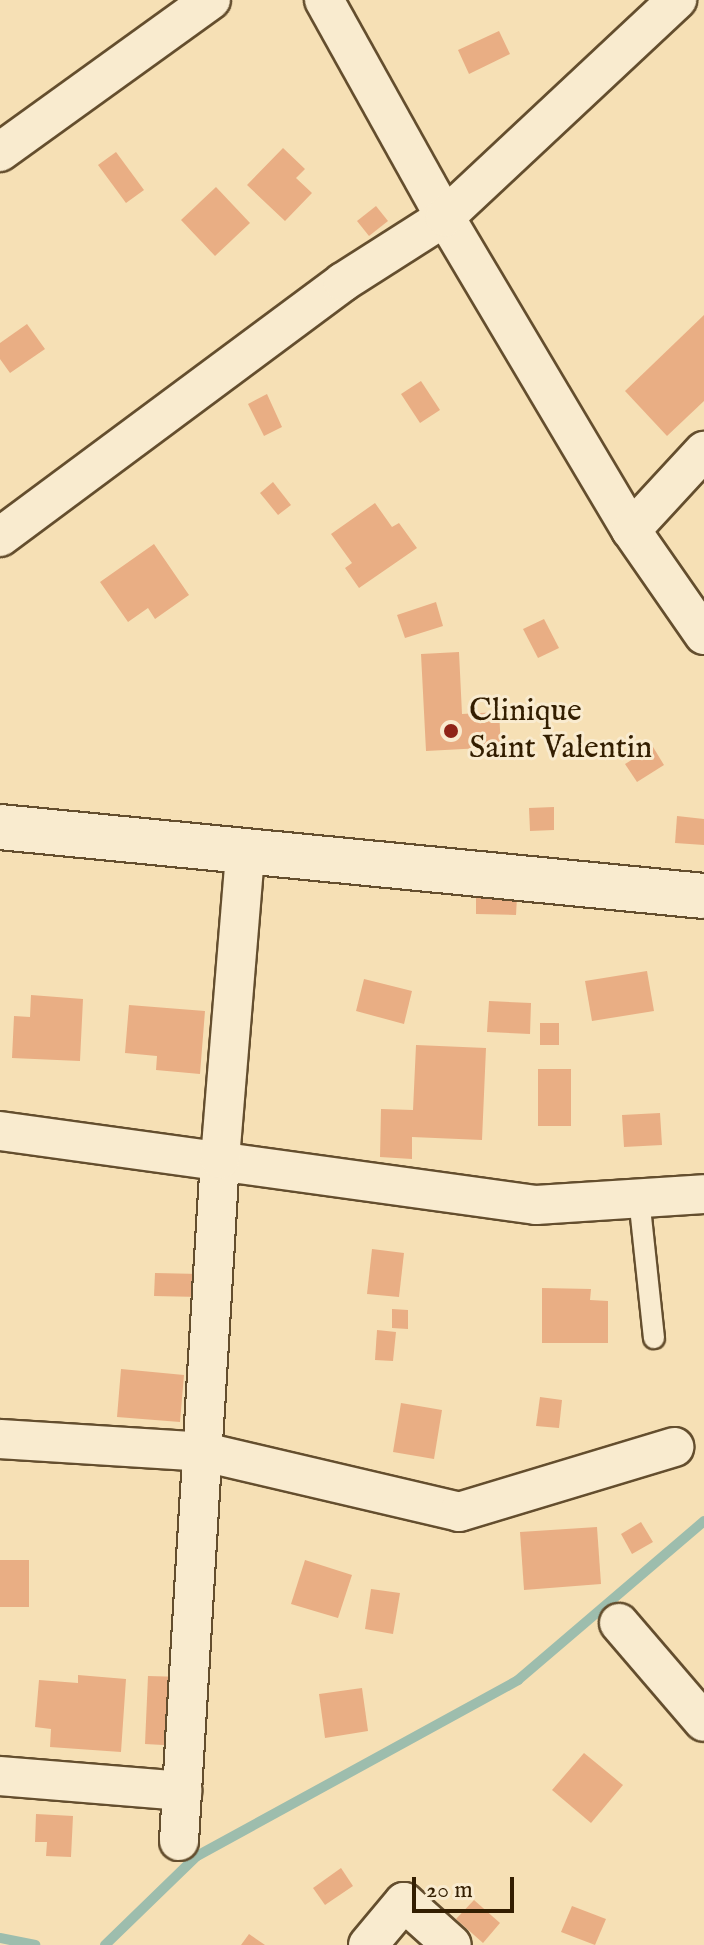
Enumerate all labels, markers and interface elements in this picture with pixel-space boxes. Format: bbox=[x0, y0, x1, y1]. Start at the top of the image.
place label: Clinique Saint Valentin bbox=[469, 694, 652, 769]
marker: Clinique Saint Valentin bbox=[440, 720, 462, 742]
scale bar bbox=[416, 1861, 518, 1911]
text: 20 m bbox=[426, 1875, 473, 1906]

